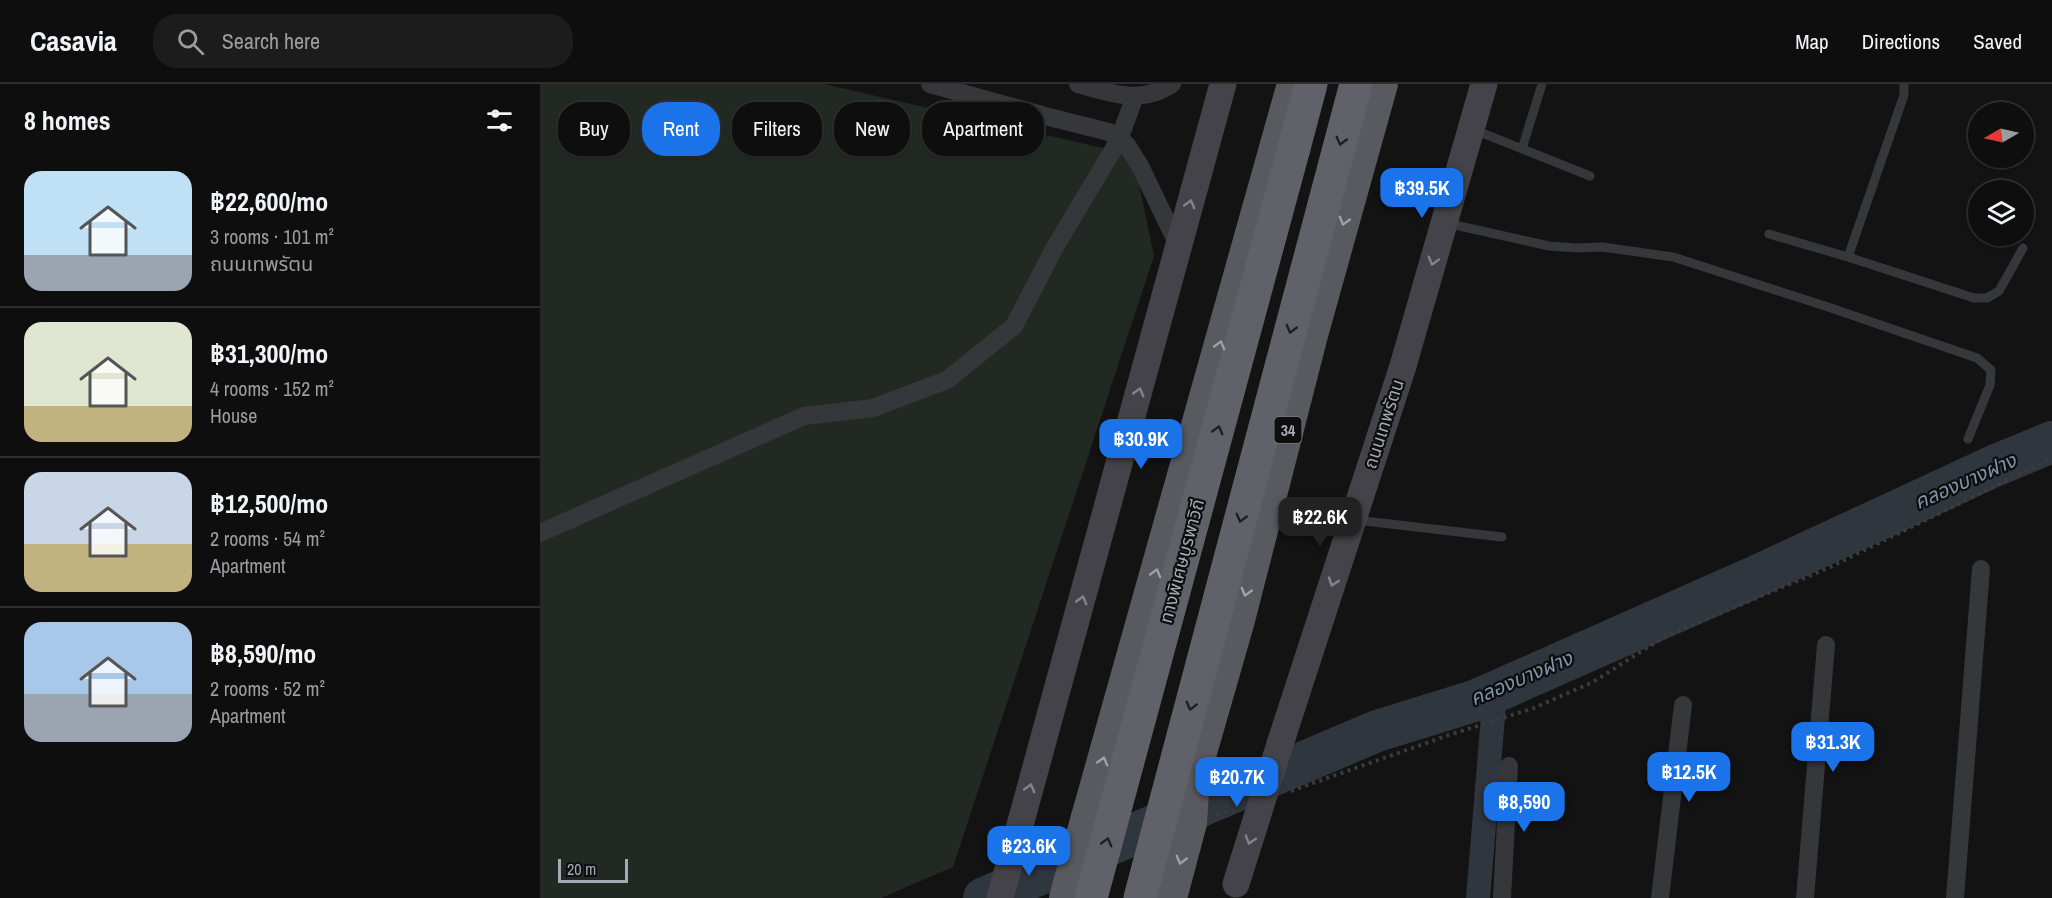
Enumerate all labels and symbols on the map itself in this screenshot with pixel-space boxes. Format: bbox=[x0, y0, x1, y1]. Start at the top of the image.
north arrow bbox=[1968, 102, 2034, 168]
one-way arrow bbox=[1335, 135, 1348, 145]
pin: ฿39.5K bbox=[1373, 168, 1471, 219]
one-way arrow bbox=[1183, 199, 1196, 209]
one-way arrow bbox=[1339, 215, 1351, 226]
one-way arrow bbox=[1428, 255, 1440, 266]
one-way arrow bbox=[1286, 323, 1298, 334]
one-way arrow bbox=[1212, 340, 1225, 350]
street label: ถนนเทพรัตน bbox=[1357, 376, 1410, 472]
one-way arrow bbox=[1132, 387, 1144, 398]
road number: 34 bbox=[1274, 417, 1302, 443]
pin: ฿30.9K bbox=[1092, 419, 1190, 470]
one-way arrow bbox=[1210, 425, 1223, 435]
water label: คลองบางฝาง bbox=[1910, 446, 2021, 515]
street label: ทางพิเศษบูรพาวิถี bbox=[1153, 496, 1210, 626]
pin: ฿22.6K bbox=[1271, 497, 1369, 548]
one-way arrow bbox=[1236, 512, 1248, 522]
one-way arrow bbox=[1148, 568, 1161, 578]
one-way arrow bbox=[1327, 576, 1340, 587]
one-way arrow bbox=[1240, 587, 1253, 597]
one-way arrow bbox=[1075, 595, 1087, 606]
water label: คลองบางฝาง bbox=[1465, 643, 1577, 711]
one-way arrow bbox=[1186, 700, 1198, 711]
pin: ฿31.3K bbox=[1784, 722, 1882, 773]
pin: ฿12.5K bbox=[1640, 752, 1738, 803]
one-way arrow bbox=[1096, 756, 1108, 767]
pin: ฿20.7K bbox=[1188, 757, 1286, 808]
pin: ฿8,590 bbox=[1475, 782, 1573, 833]
one-way arrow bbox=[1023, 783, 1035, 794]
pin: ฿23.6K bbox=[980, 826, 1078, 877]
one-way arrow bbox=[1245, 834, 1257, 845]
one-way arrow bbox=[1099, 837, 1112, 847]
one-way arrow bbox=[1175, 855, 1188, 865]
scale bar bbox=[558, 856, 628, 884]

